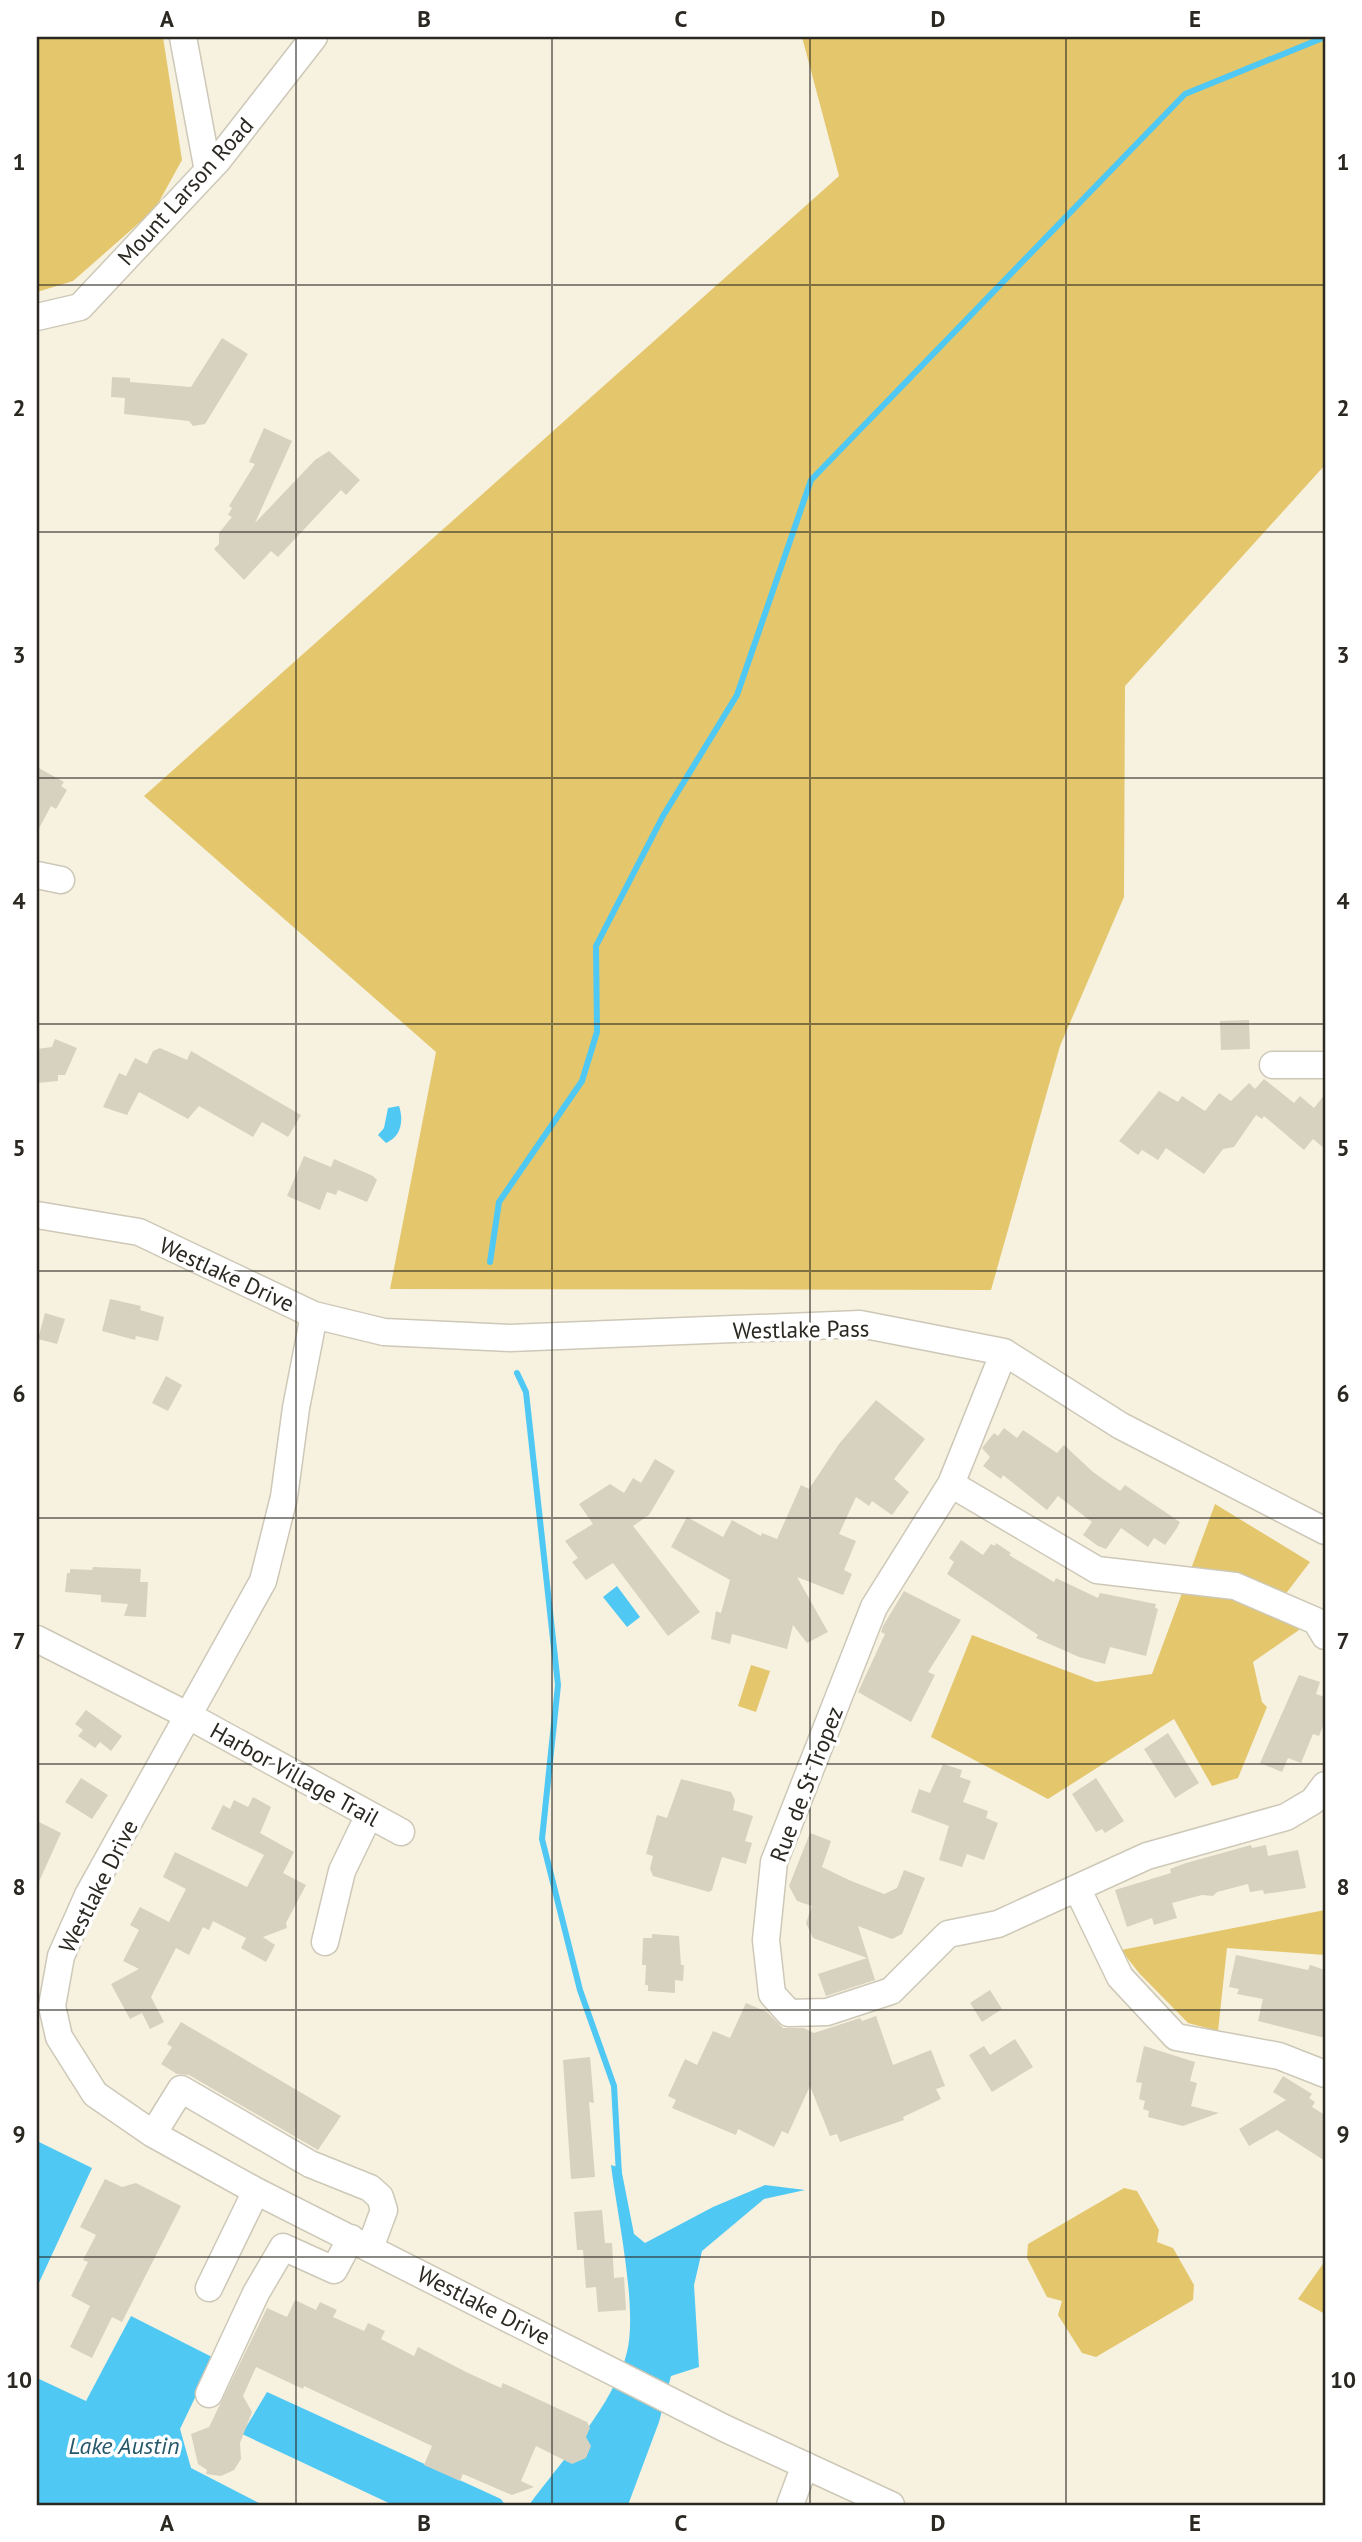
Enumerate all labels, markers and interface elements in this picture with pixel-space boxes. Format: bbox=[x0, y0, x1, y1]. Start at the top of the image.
text: A bbox=[160, 4, 174, 33]
text: B bbox=[417, 4, 431, 33]
text: C bbox=[675, 4, 688, 33]
text: D bbox=[931, 4, 945, 33]
text: E bbox=[1189, 4, 1201, 33]
street label: Mount Larson Road bbox=[111, 111, 259, 271]
text: 1 bbox=[12, 147, 26, 176]
text: 1 bbox=[1336, 147, 1350, 176]
text: 2 bbox=[12, 393, 26, 422]
text: 2 bbox=[1336, 393, 1350, 422]
text: 3 bbox=[12, 640, 26, 669]
text: 3 bbox=[1336, 640, 1350, 669]
text: 4 bbox=[12, 886, 26, 915]
text: 4 bbox=[1336, 886, 1350, 915]
text: 5 bbox=[12, 1133, 26, 1162]
text: 5 bbox=[1336, 1133, 1350, 1162]
street label: Westlake Drive bbox=[155, 1230, 299, 1318]
street label: Westlake Pass bbox=[732, 1313, 870, 1345]
text: 6 bbox=[12, 1379, 26, 1408]
text: 6 bbox=[1336, 1379, 1350, 1408]
text: 7 bbox=[12, 1626, 26, 1655]
text: 7 bbox=[1336, 1626, 1350, 1655]
street label: Rue de St Tropez bbox=[763, 1702, 849, 1866]
street label: Harbor Village Trail bbox=[205, 1716, 385, 1833]
street label: Westlake Drive bbox=[52, 1815, 144, 1957]
text: 8 bbox=[12, 1872, 26, 1901]
text: 8 bbox=[1336, 1872, 1350, 1901]
text: 9 bbox=[12, 2119, 26, 2148]
text: 9 bbox=[1336, 2119, 1350, 2148]
street label: Westlake Drive bbox=[413, 2259, 555, 2351]
text: 10 bbox=[6, 2365, 32, 2394]
text: 10 bbox=[1330, 2365, 1356, 2394]
water label: Lake Austin bbox=[69, 2430, 180, 2461]
text: A bbox=[160, 2508, 174, 2537]
text: B bbox=[417, 2508, 431, 2537]
text: C bbox=[675, 2508, 688, 2537]
text: D bbox=[931, 2508, 945, 2537]
text: E bbox=[1189, 2508, 1201, 2537]

